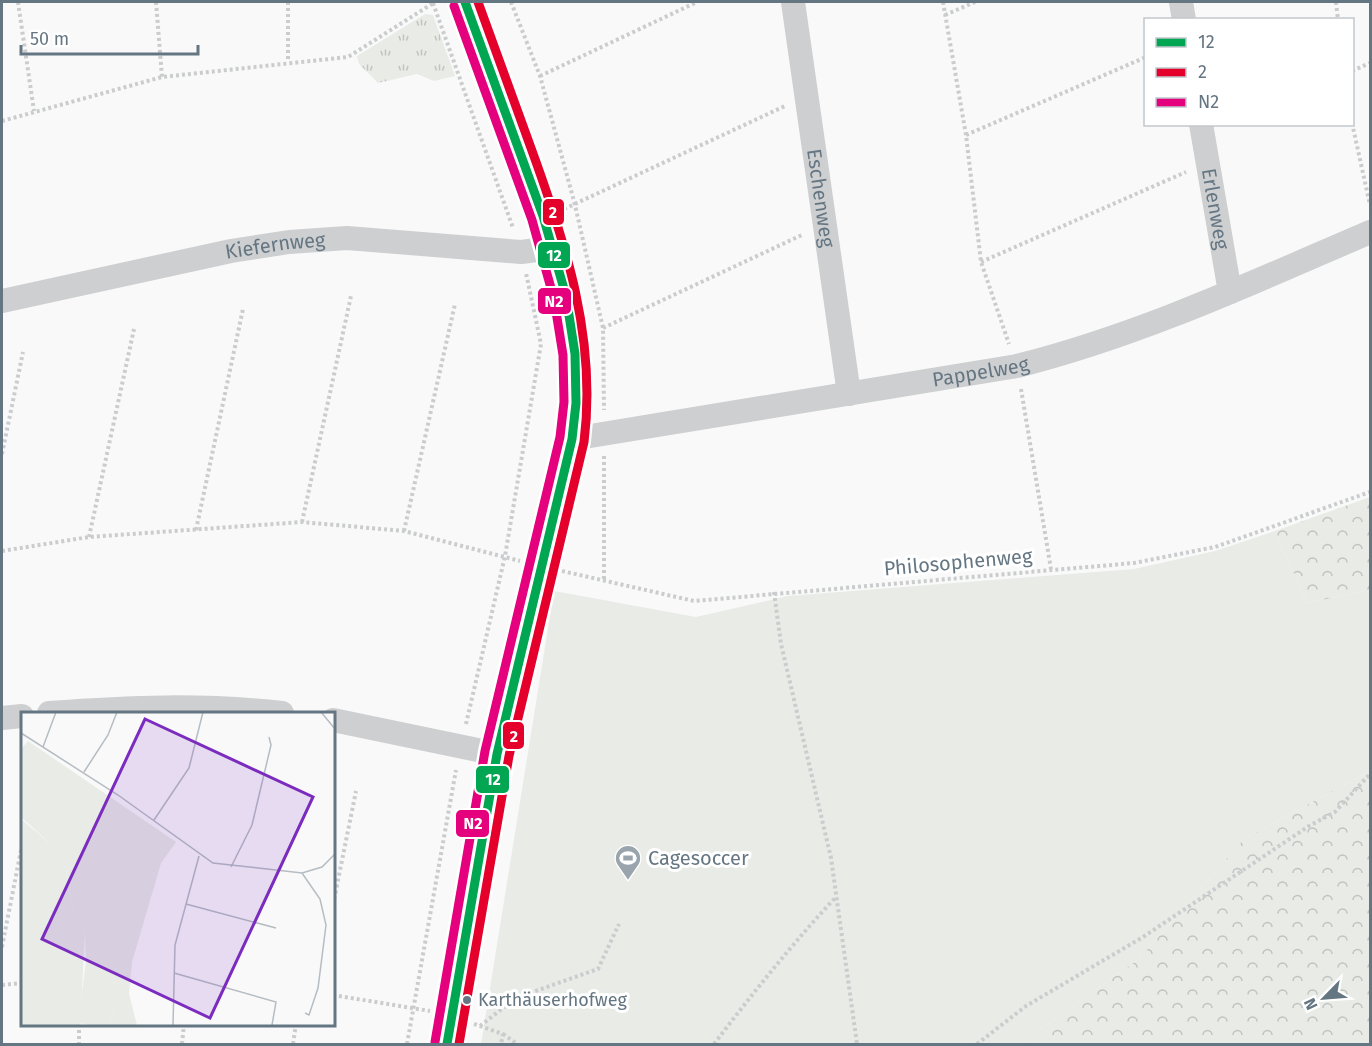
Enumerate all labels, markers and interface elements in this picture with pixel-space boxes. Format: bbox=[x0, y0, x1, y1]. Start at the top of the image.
scale bar bbox=[21, 18, 198, 56]
legend bbox=[1144, 18, 1354, 126]
text: 50 m bbox=[30, 28, 69, 50]
text: 12 bbox=[1198, 31, 1215, 53]
text: 2 bbox=[1198, 61, 1207, 83]
text: N2 bbox=[1198, 91, 1219, 113]
street label: Eschenweg bbox=[802, 147, 840, 250]
street label: Erlenweg bbox=[1197, 166, 1235, 252]
line badge: 2 bbox=[542, 198, 565, 226]
text: 2 bbox=[549, 203, 557, 222]
street label: Kiefernweg bbox=[223, 227, 327, 264]
line badge: 12 bbox=[537, 241, 571, 269]
text: 12 bbox=[546, 246, 562, 265]
line badge: N2 bbox=[537, 287, 572, 315]
text: N2 bbox=[545, 292, 563, 311]
street label: Pappelweg bbox=[930, 351, 1032, 392]
street label: Philosophenweg bbox=[883, 544, 1034, 580]
inset map bbox=[21, 712, 334, 1025]
line badge: 2 bbox=[502, 721, 525, 750]
text: 2 bbox=[510, 727, 518, 746]
line badge: 12 bbox=[475, 765, 510, 794]
text: 12 bbox=[485, 770, 501, 789]
line badge: N2 bbox=[455, 809, 490, 838]
text: N2 bbox=[464, 814, 482, 833]
sports icon: Cagesoccer bbox=[613, 843, 643, 881]
place label: Cagesoccer bbox=[648, 846, 749, 870]
north arrow bbox=[1294, 968, 1354, 1028]
place label: Karthäuserhofweg bbox=[478, 989, 627, 1011]
marker: Karthäuserhofweg bbox=[461, 994, 473, 1006]
text: N bbox=[1300, 995, 1322, 1013]

